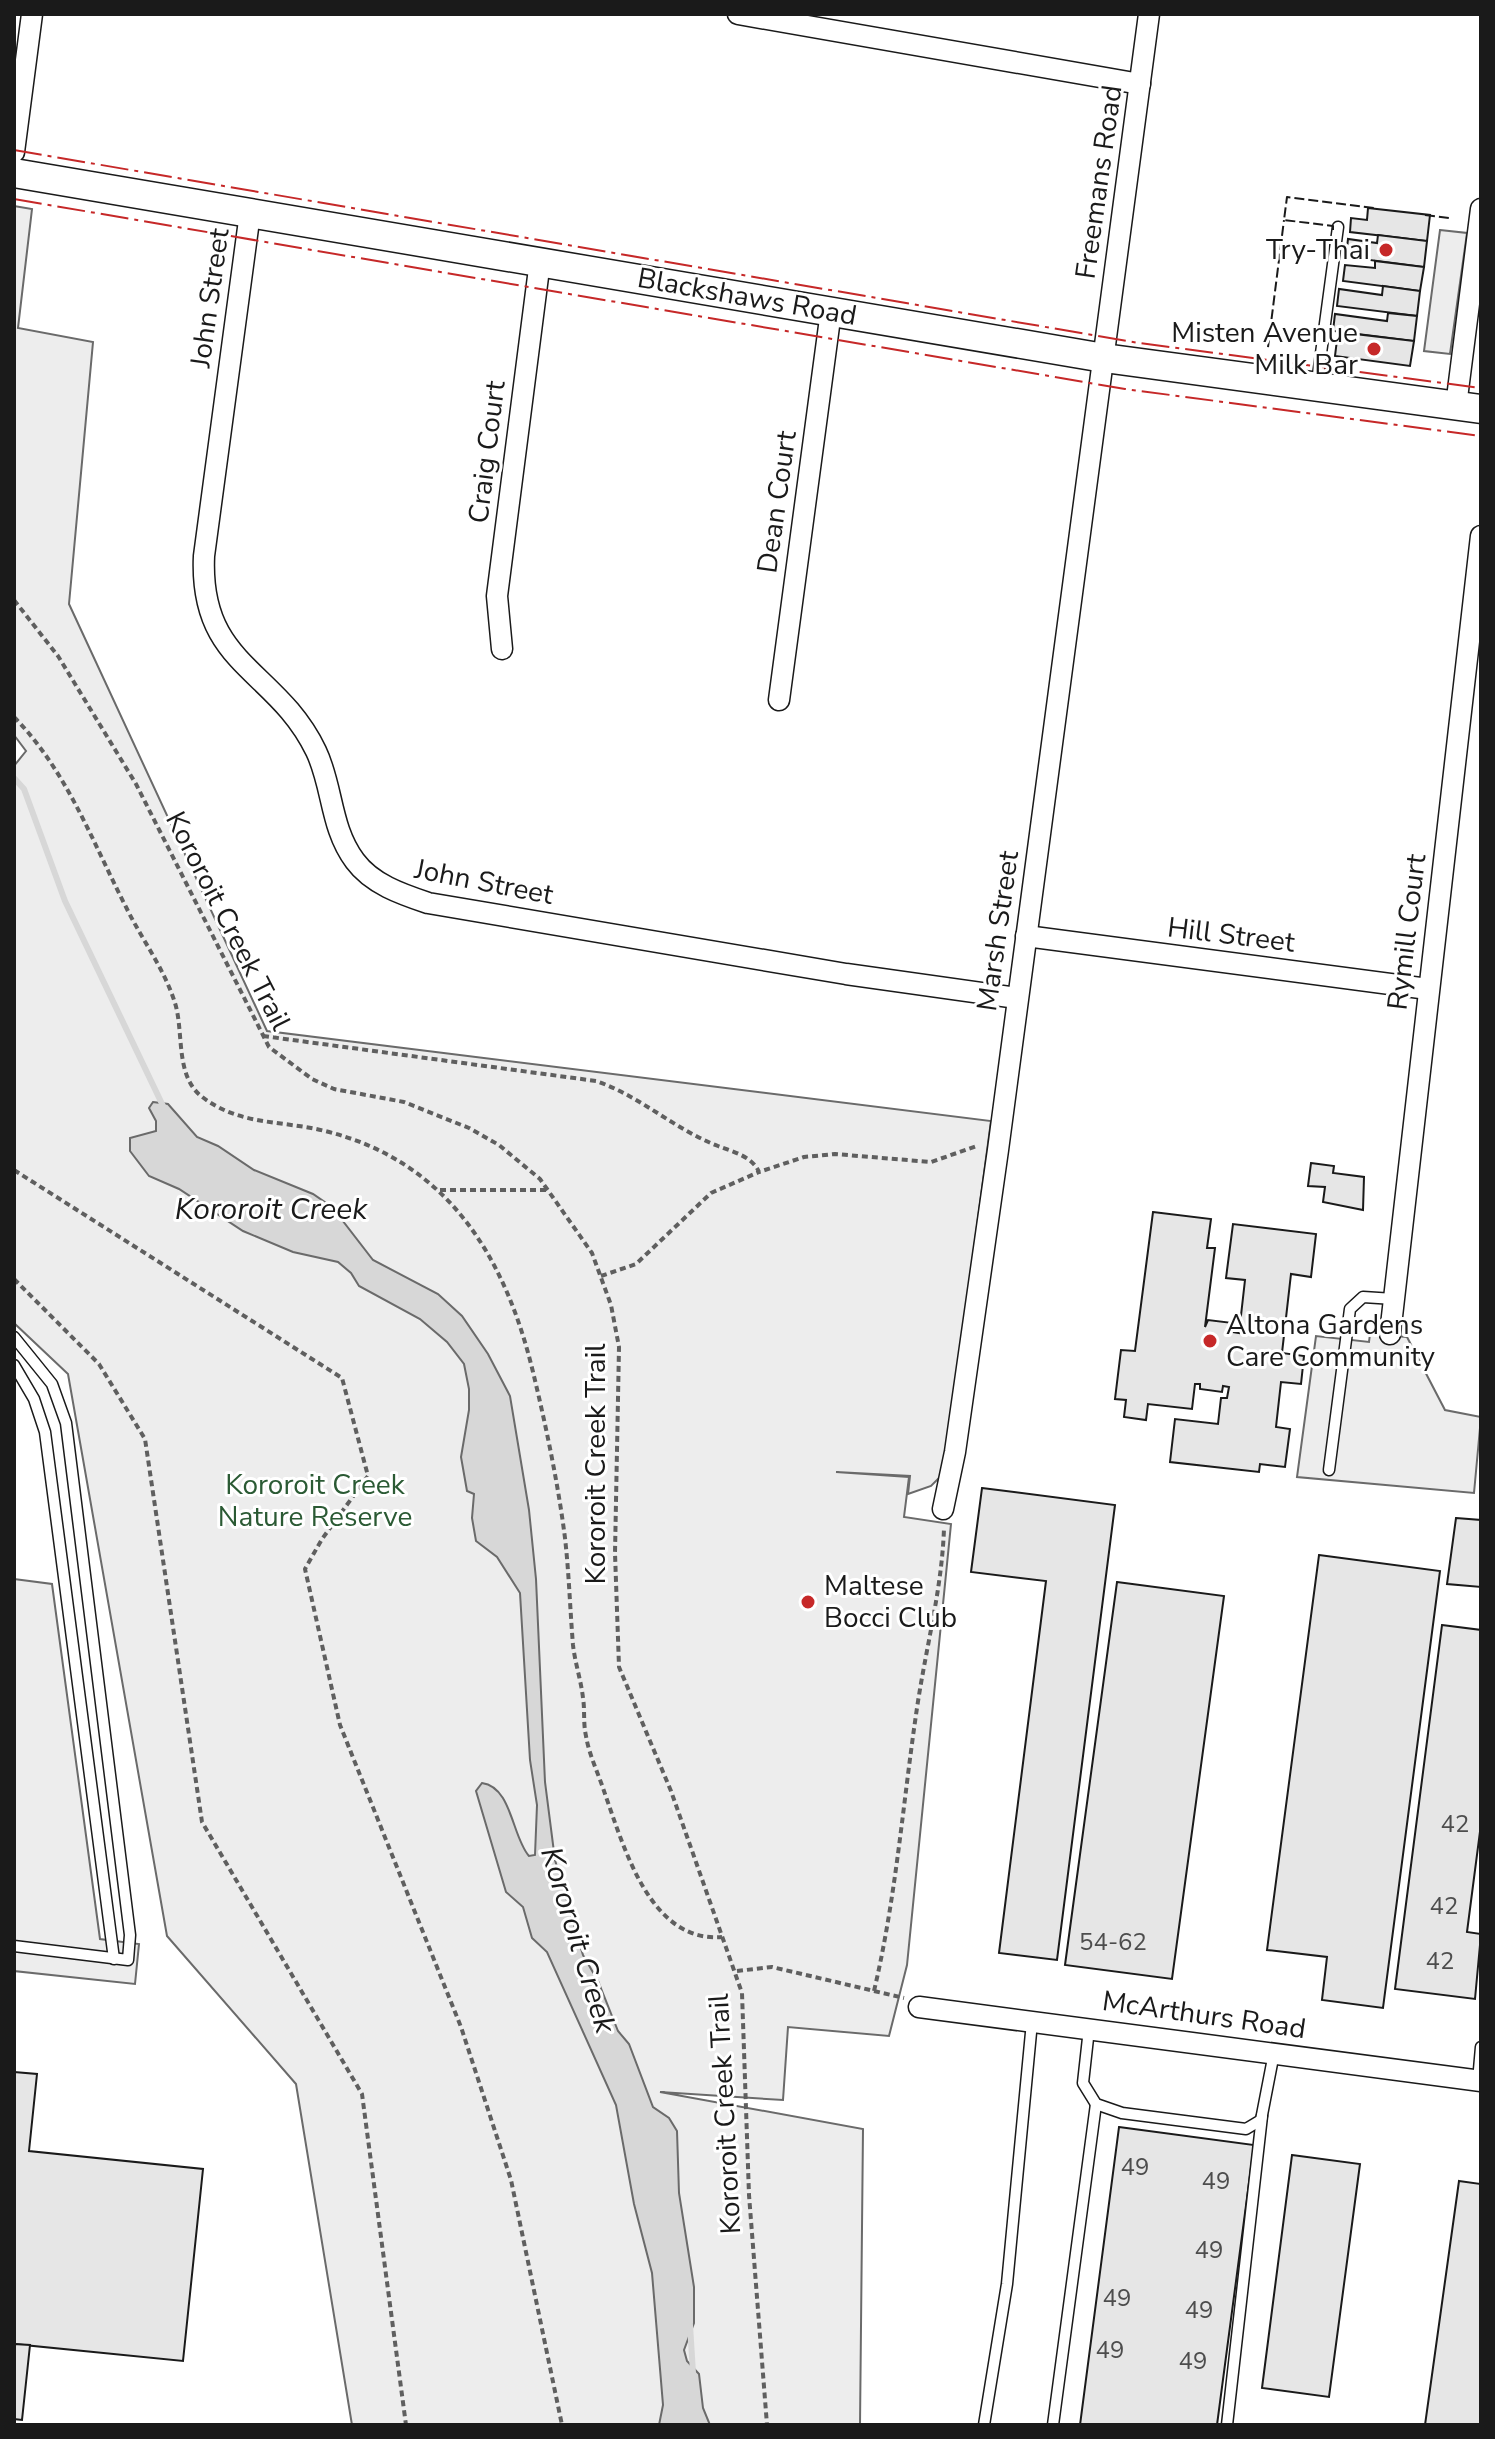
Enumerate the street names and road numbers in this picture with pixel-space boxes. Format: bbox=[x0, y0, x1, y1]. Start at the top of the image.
street label: Freemans Road bbox=[1067, 83, 1131, 281]
street label: John Street bbox=[181, 226, 239, 371]
street label: Blackshaws Road bbox=[634, 259, 860, 335]
street label: Craig Court bbox=[459, 378, 515, 525]
street label: Dean Court bbox=[748, 428, 806, 576]
street label: Kororoit Creek Trail bbox=[156, 805, 300, 1038]
street label: Marsh Street bbox=[968, 848, 1028, 1014]
street label: John Street bbox=[411, 850, 557, 914]
street label: Rymill Court bbox=[1379, 852, 1435, 1012]
street label: Hill Street bbox=[1165, 908, 1297, 962]
street label: Kororoit Creek Trail bbox=[577, 1343, 615, 1584]
street label: McArthurs Road bbox=[1100, 1982, 1308, 2048]
street label: Kororoit Creek Trail bbox=[700, 1992, 750, 2235]

